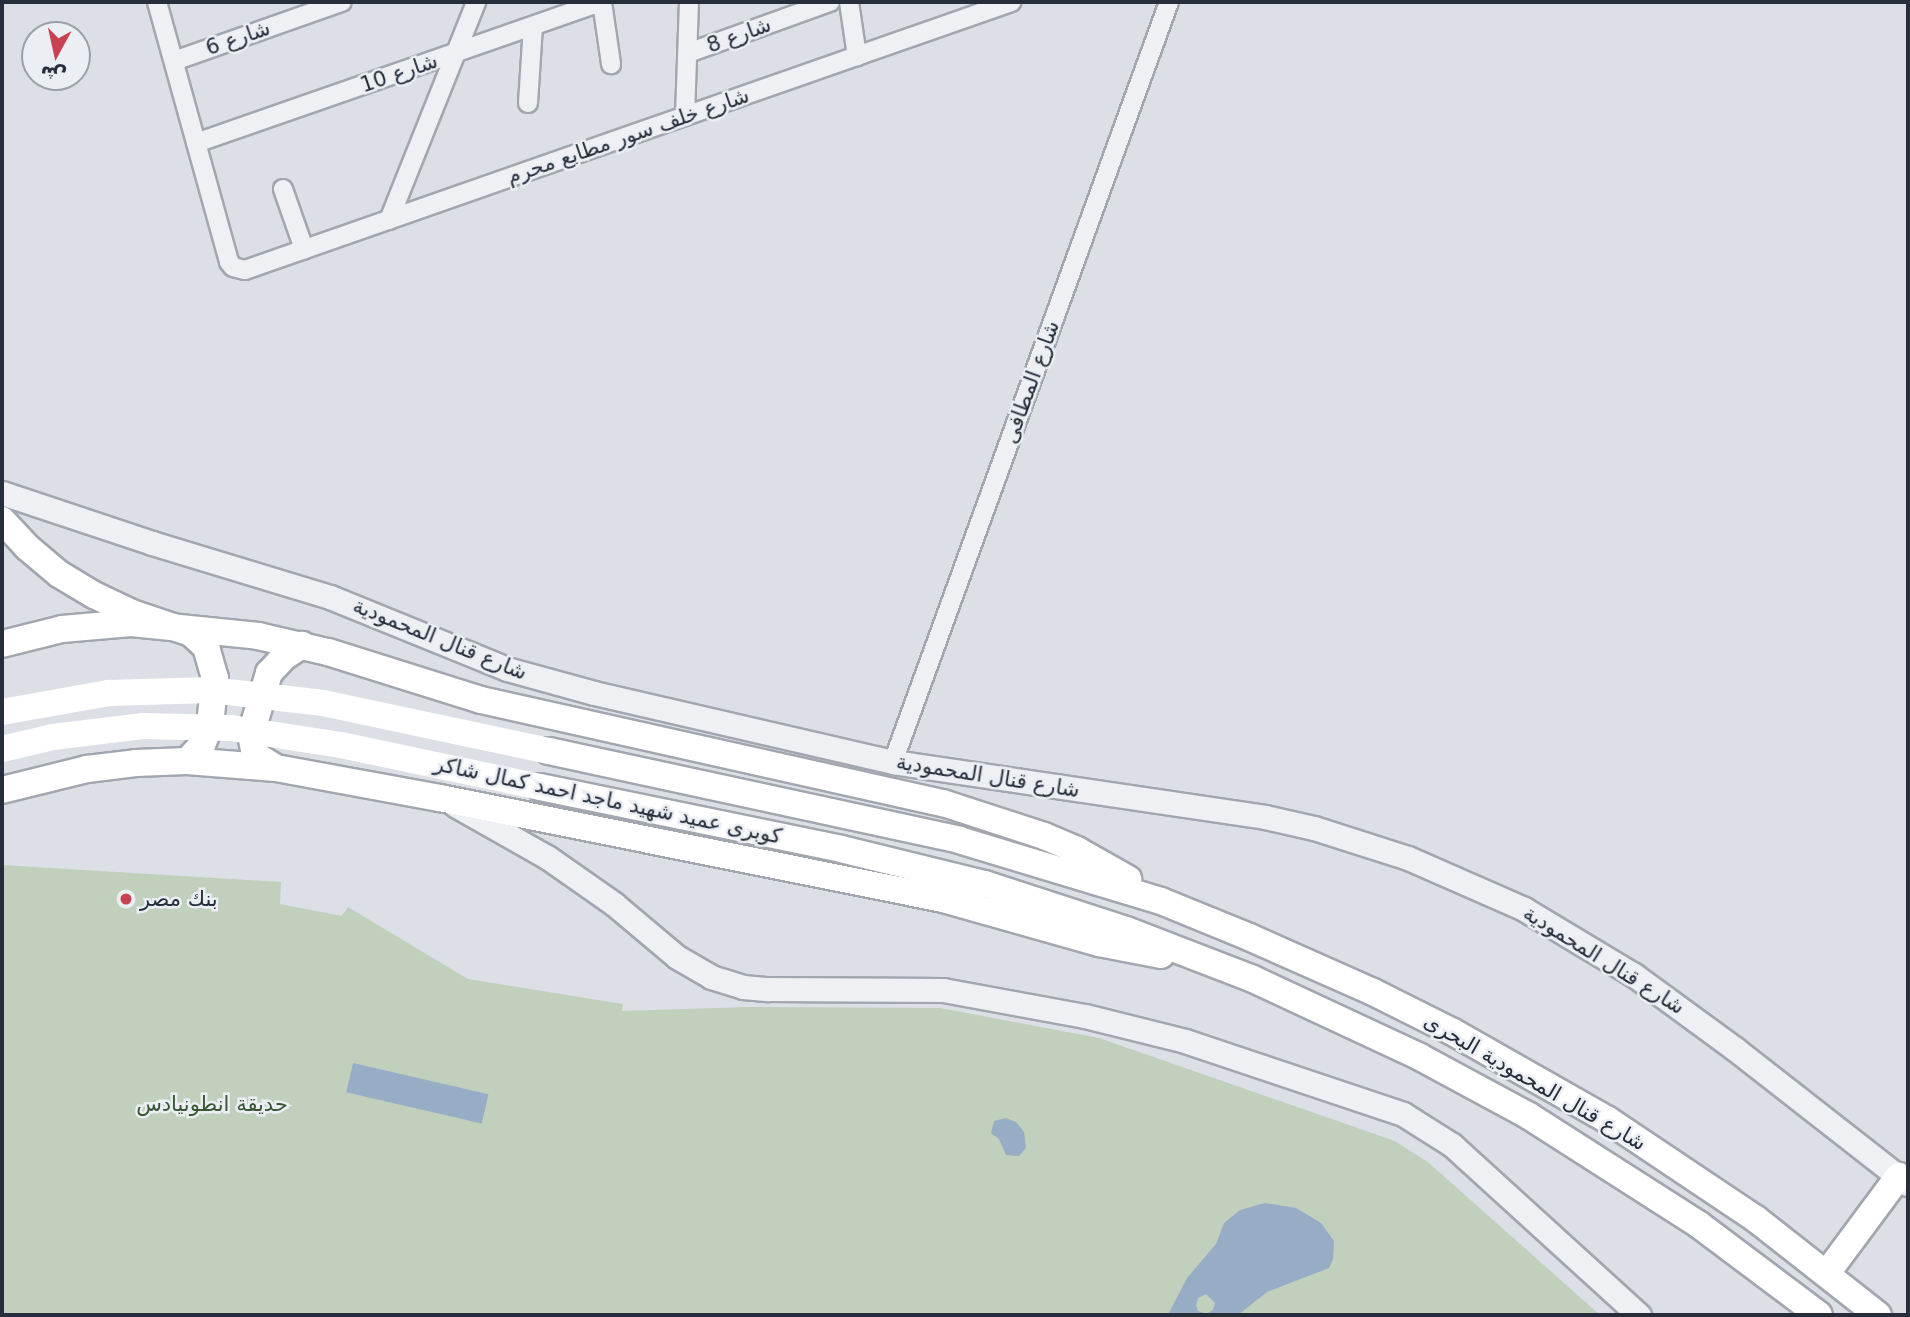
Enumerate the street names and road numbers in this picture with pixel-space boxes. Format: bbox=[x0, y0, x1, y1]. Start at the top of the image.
street label: شارع 8 bbox=[703, 12, 775, 58]
street label: شارع 6 bbox=[202, 15, 274, 61]
street label: شارع 10 bbox=[357, 48, 441, 98]
street label: شارع خلف سور مطابع محرم bbox=[503, 83, 753, 189]
street label: شارع المطافى bbox=[997, 317, 1065, 447]
street label: شارع قنال المحمودية bbox=[349, 593, 531, 685]
street label: شارع قنال المحمودية bbox=[894, 749, 1082, 803]
street label: كوبرى عميد شهيد ماجد احمد كمال شاكر bbox=[432, 751, 784, 849]
street label: شارع قنال المحمودية bbox=[1519, 900, 1689, 1020]
street label: شارع قنال المحمودية البحرى bbox=[1419, 1008, 1651, 1156]

